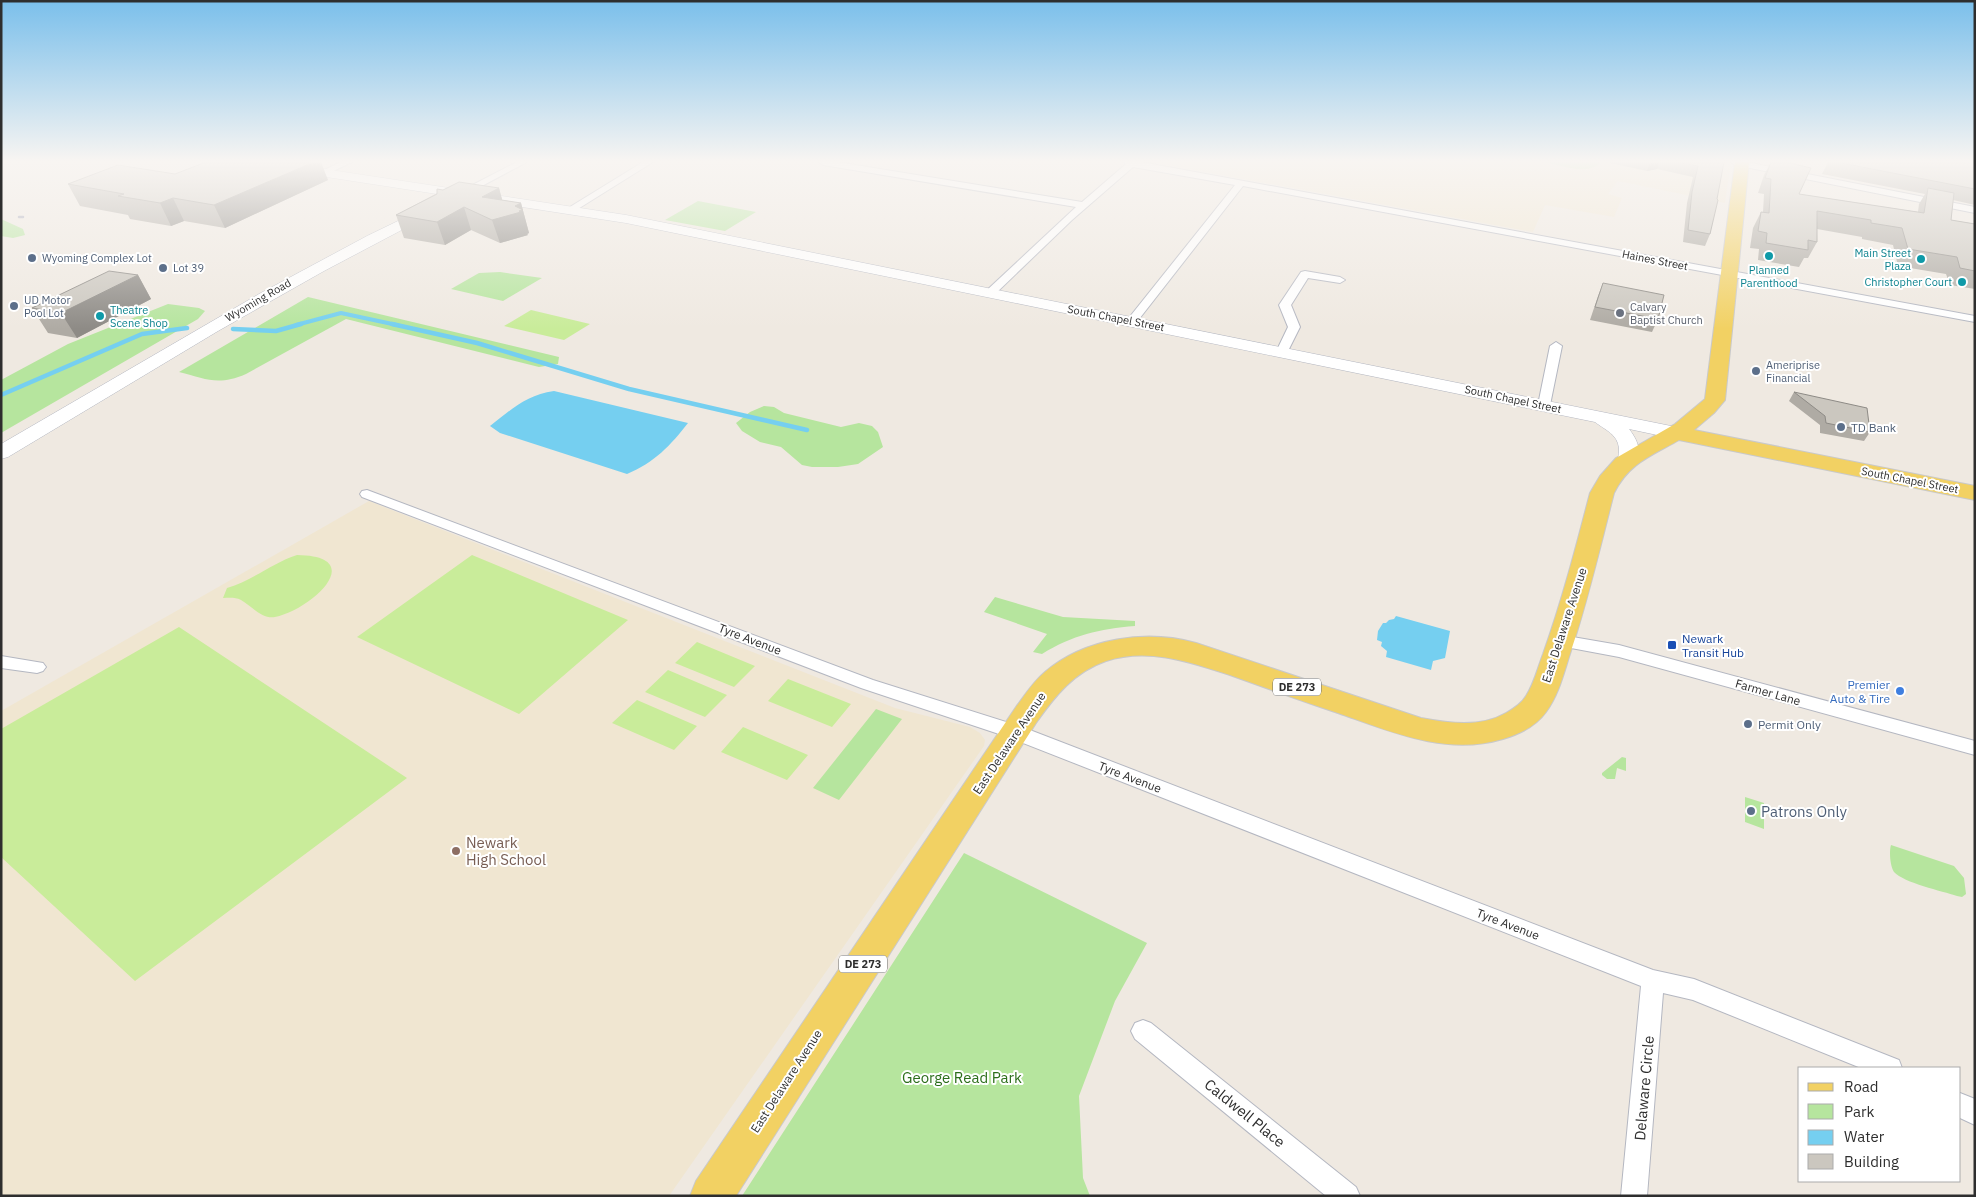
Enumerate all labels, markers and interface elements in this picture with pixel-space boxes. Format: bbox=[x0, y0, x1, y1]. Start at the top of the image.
place label: Main Street Plaza bbox=[1854, 246, 1911, 273]
street label: Haines Street bbox=[1621, 247, 1689, 273]
marker: Planned Parenthood bbox=[1763, 250, 1775, 262]
place label: Wyoming Complex Lot bbox=[42, 251, 152, 265]
marker: Wyoming Complex Lot bbox=[26, 252, 38, 264]
marker: Main Street Plaza bbox=[1915, 253, 1927, 265]
place label: Lot 39 bbox=[173, 261, 204, 275]
marker: Lot 39 bbox=[157, 262, 169, 274]
place label: Planned Parenthood bbox=[1740, 263, 1798, 290]
place label: Christopher Court bbox=[1864, 275, 1952, 289]
street label: Wyoming Road bbox=[223, 276, 293, 324]
marker: Christopher Court bbox=[1956, 276, 1968, 288]
place label: UD Motor Pool Lot bbox=[24, 293, 71, 320]
marker: UD Motor Pool Lot bbox=[8, 300, 20, 312]
place label: Calvary Baptist Church bbox=[1630, 300, 1703, 327]
street label: South Chapel Street bbox=[1066, 302, 1166, 334]
place label: Theatre Scene Shop bbox=[110, 303, 168, 330]
marker: Calvary Baptist Church bbox=[1614, 307, 1626, 319]
marker: Theatre Scene Shop bbox=[94, 310, 106, 322]
place label: Ameriprise Financial bbox=[1766, 358, 1820, 385]
marker: Ameriprise Financial bbox=[1750, 365, 1762, 377]
street label: South Chapel Street bbox=[1463, 382, 1563, 416]
place label: TD Bank bbox=[1851, 420, 1897, 435]
marker: TD Bank bbox=[1835, 421, 1847, 433]
street label: South Chapel Street bbox=[1860, 464, 1960, 496]
street label: East Delaware Avenue bbox=[1538, 565, 1590, 684]
street label: Tyre Avenue bbox=[716, 620, 784, 658]
place label: Newark Transit Hub bbox=[1682, 631, 1744, 660]
marker: Newark Transit Hub bbox=[1666, 639, 1678, 651]
street label: Farmer Lane bbox=[1734, 676, 1803, 709]
place label: Premier Auto & Tire bbox=[1830, 677, 1891, 706]
road number: DE 273 bbox=[1273, 679, 1321, 696]
marker: Premier Auto & Tire bbox=[1894, 685, 1906, 697]
street label: East Delaware Avenue bbox=[969, 689, 1049, 797]
place label: Permit Only bbox=[1758, 717, 1821, 732]
marker: Permit Only bbox=[1742, 718, 1754, 730]
street label: Tyre Avenue bbox=[1096, 758, 1164, 796]
place label: Patrons Only bbox=[1761, 802, 1847, 821]
marker: Patrons Only bbox=[1745, 805, 1757, 817]
place label: Newark High School bbox=[466, 833, 546, 869]
marker: Newark High School bbox=[450, 845, 462, 857]
street label: Tyre Avenue bbox=[1474, 905, 1542, 943]
road number: DE 273 bbox=[839, 956, 887, 972]
street label: East Delaware Avenue bbox=[747, 1026, 825, 1135]
street label: Delaware Circle bbox=[1630, 1035, 1658, 1141]
legend bbox=[1798, 1067, 1961, 1182]
park label: George Read Park bbox=[902, 1068, 1022, 1087]
street label: Caldwell Place bbox=[1201, 1075, 1289, 1151]
text: Road bbox=[1844, 1077, 1879, 1096]
text: Park bbox=[1844, 1102, 1874, 1121]
text: Water bbox=[1844, 1127, 1885, 1146]
text: Building bbox=[1844, 1152, 1899, 1171]

